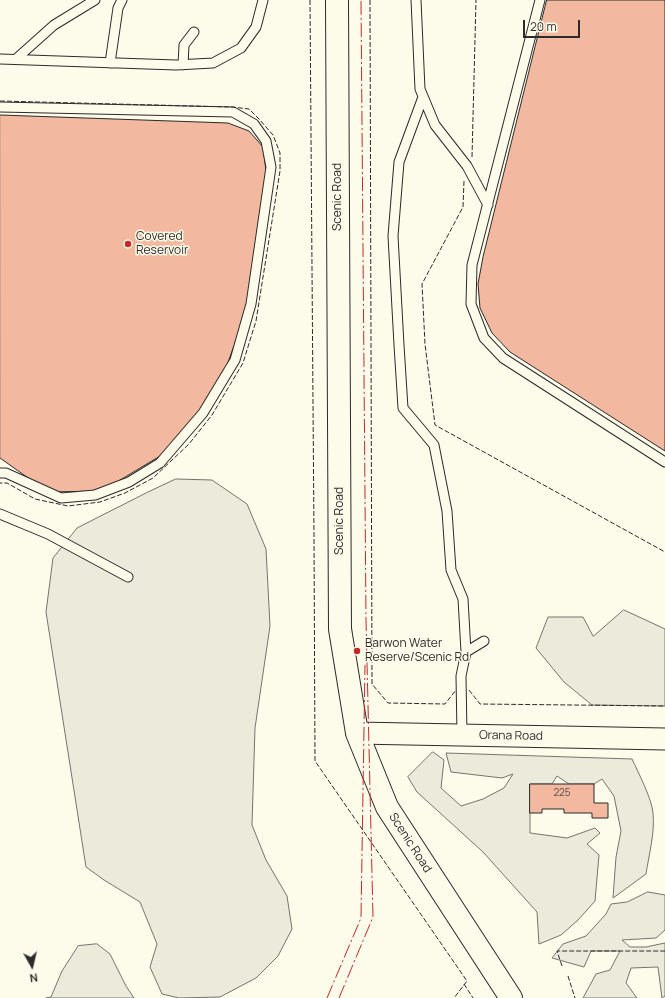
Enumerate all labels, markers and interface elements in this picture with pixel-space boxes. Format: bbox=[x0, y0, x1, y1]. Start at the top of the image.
scale bar bbox=[525, 12, 582, 38]
text: 20 m bbox=[530, 18, 557, 35]
street label: Scenic Road bbox=[331, 163, 345, 231]
place label: Covered Reservoir bbox=[136, 230, 188, 258]
marker: Covered Reservoir bbox=[123, 239, 133, 249]
street label: Scenic Road bbox=[333, 487, 347, 555]
place label: Barwon Water Reserve/Scenic Rd bbox=[365, 637, 469, 665]
marker: Barwon Water Reserve/Scenic Rd bbox=[352, 646, 362, 656]
street label: Orana Road bbox=[479, 728, 543, 744]
house number: 225 bbox=[553, 787, 571, 799]
street label: Scenic Road bbox=[385, 811, 435, 875]
north arrow bbox=[12, 946, 52, 986]
text: N bbox=[29, 970, 39, 986]

